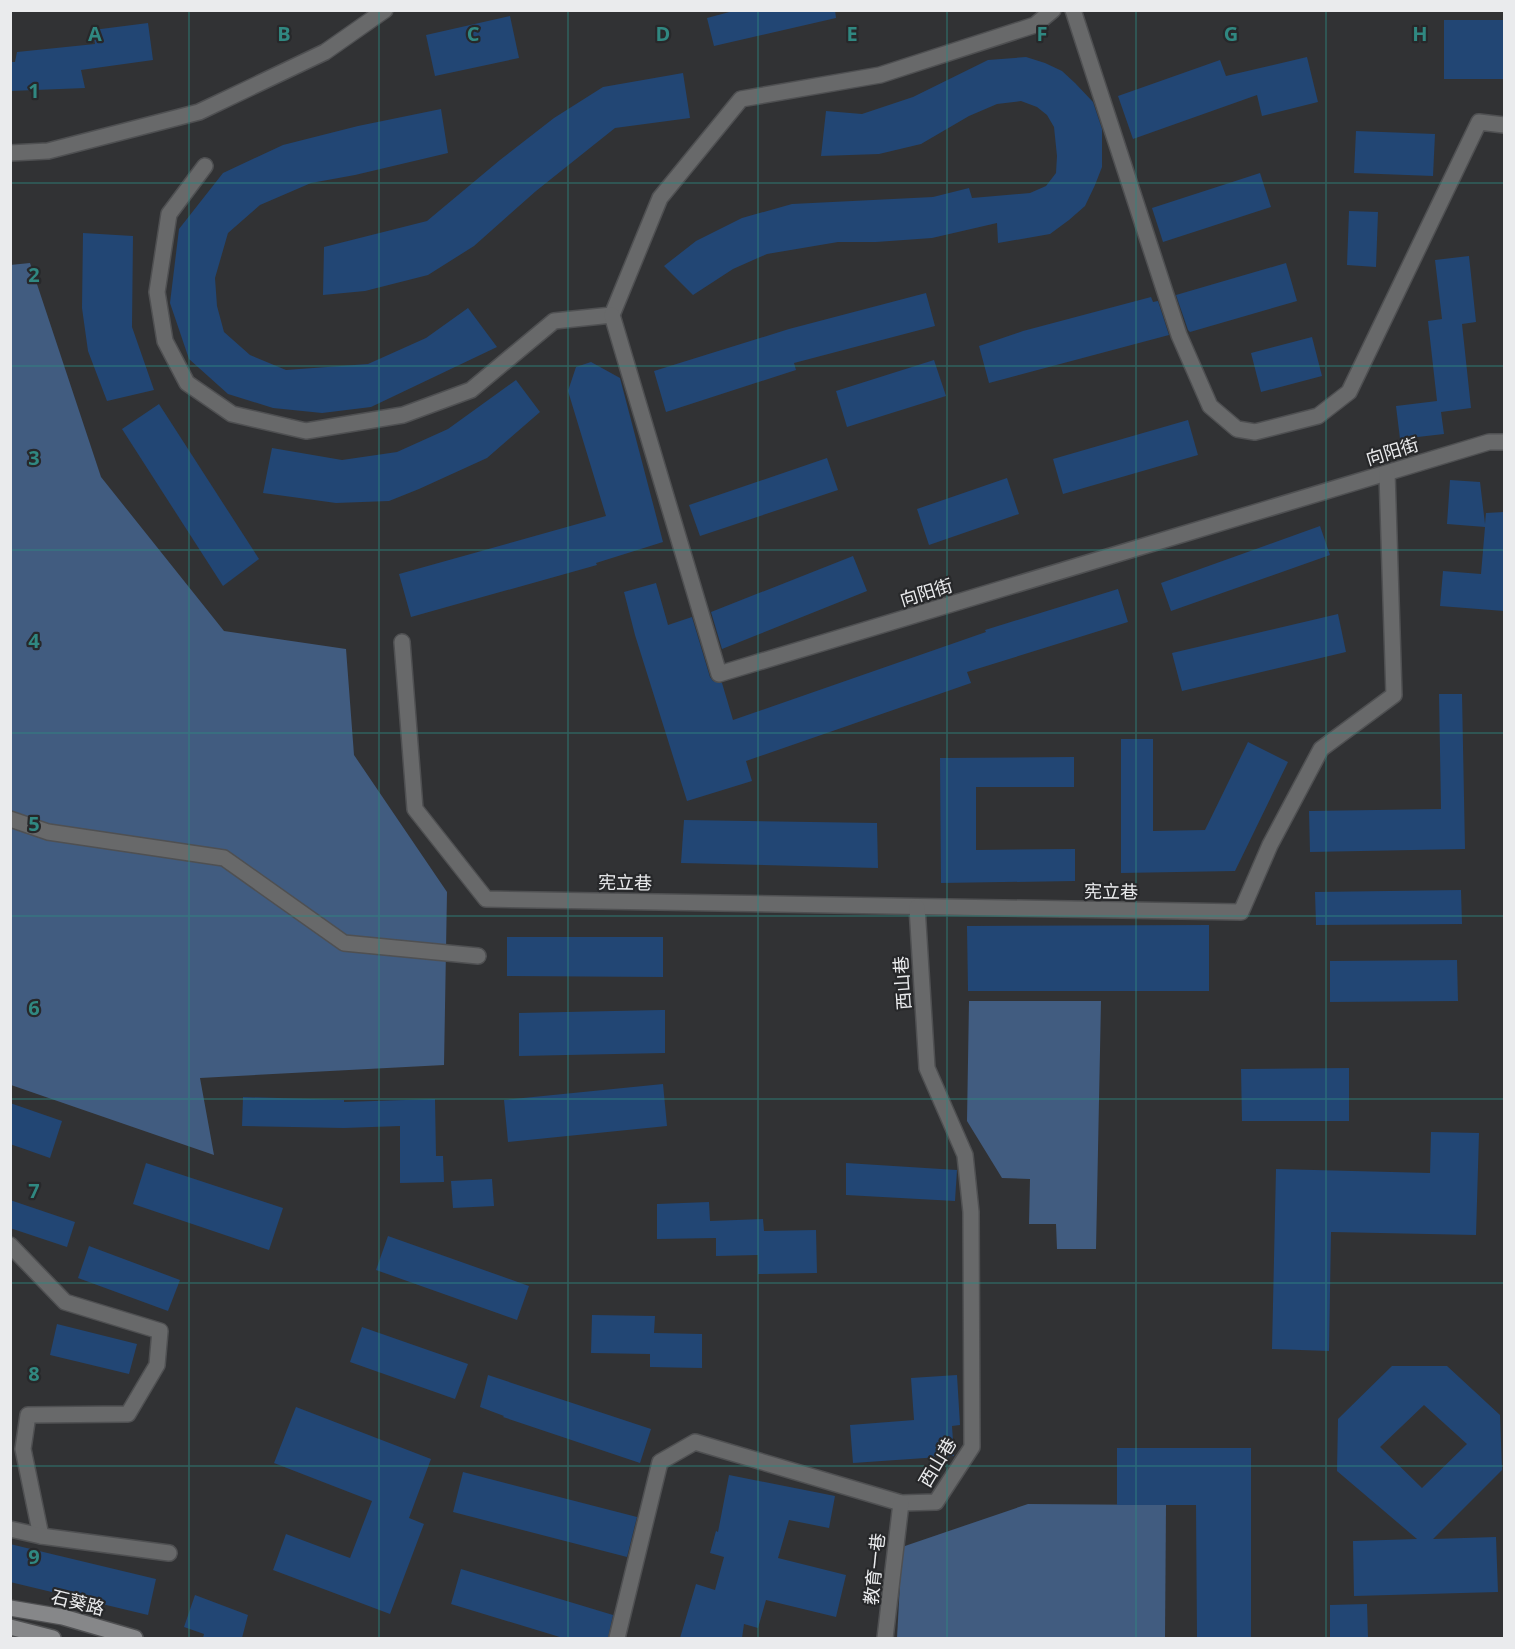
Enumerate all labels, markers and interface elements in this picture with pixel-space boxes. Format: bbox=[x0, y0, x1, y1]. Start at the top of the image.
text: A bbox=[88, 20, 102, 47]
text: B bbox=[277, 20, 291, 47]
text: C bbox=[467, 20, 480, 47]
text: D bbox=[656, 20, 670, 47]
text: E bbox=[846, 20, 858, 47]
text: F bbox=[1037, 20, 1047, 47]
text: G bbox=[1224, 20, 1238, 47]
text: H bbox=[1412, 20, 1428, 47]
text: 1 bbox=[28, 77, 40, 104]
text: 2 bbox=[28, 261, 40, 288]
street label: 向阳街 bbox=[1363, 432, 1421, 470]
text: 3 bbox=[28, 444, 40, 471]
street label: 向阳街 bbox=[897, 573, 955, 611]
text: 4 bbox=[28, 627, 40, 654]
text: 5 bbox=[28, 810, 40, 837]
street label: 宪立巷 bbox=[598, 870, 652, 894]
street label: 宪立巷 bbox=[1084, 879, 1138, 903]
street label: 西山巷 bbox=[888, 955, 916, 1011]
text: 6 bbox=[28, 994, 40, 1021]
text: 7 bbox=[28, 1177, 40, 1204]
text: 8 bbox=[28, 1360, 40, 1387]
street label: 西山巷 bbox=[913, 1433, 961, 1491]
street label: 教育一巷 bbox=[858, 1532, 890, 1606]
text: 9 bbox=[28, 1543, 40, 1570]
street label: 石葵路 bbox=[49, 1584, 107, 1620]

